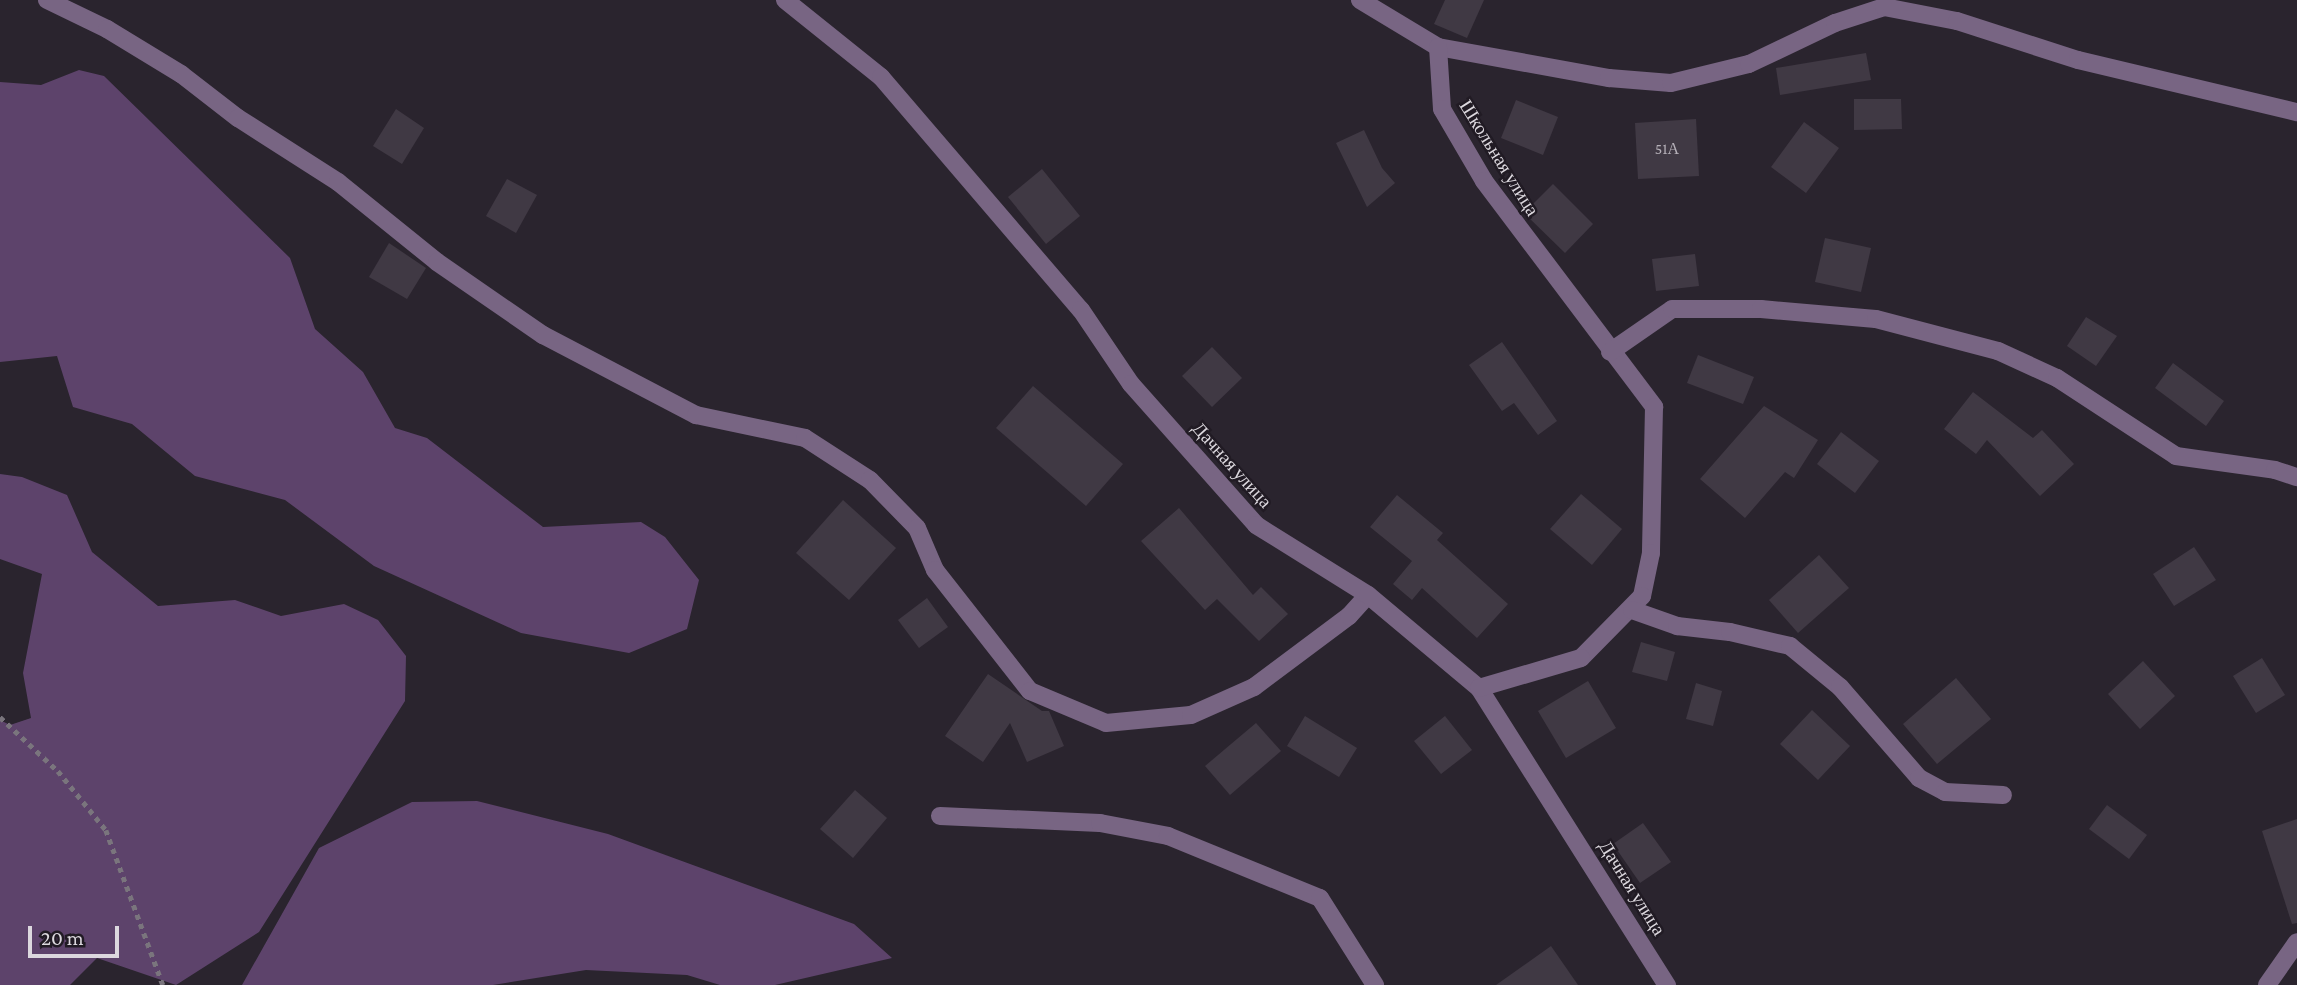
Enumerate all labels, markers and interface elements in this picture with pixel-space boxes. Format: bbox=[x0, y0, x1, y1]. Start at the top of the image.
street label: Школьная улица bbox=[1454, 96, 1544, 220]
house number: 51А bbox=[1655, 139, 1679, 159]
street label: Дачная улица bbox=[1187, 417, 1277, 513]
street label: Дачная улица bbox=[1594, 836, 1670, 940]
scale bar bbox=[32, 912, 122, 956]
text: 20 m bbox=[41, 926, 84, 950]

